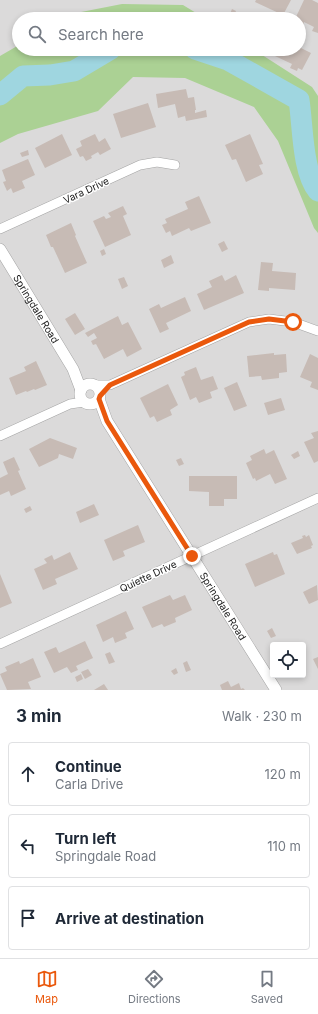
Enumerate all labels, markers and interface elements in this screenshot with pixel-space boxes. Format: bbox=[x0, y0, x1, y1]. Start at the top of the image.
search box bbox=[12, 12, 306, 56]
icon: search bbox=[26, 23, 48, 45]
text: Search here bbox=[58, 25, 144, 44]
street label: Vara Drive bbox=[61, 174, 111, 206]
street label: Springdale Road bbox=[11, 272, 62, 345]
route start bbox=[284, 313, 302, 331]
route end bbox=[183, 547, 201, 565]
street label: Quiette Drive bbox=[118, 558, 179, 594]
street label: Springdale Road bbox=[197, 570, 249, 642]
map controls bbox=[270, 642, 306, 678]
button: locate bbox=[270, 642, 306, 678]
text: 3 min bbox=[16, 706, 62, 726]
text: Walk · 230 m bbox=[222, 708, 302, 724]
text: Continue bbox=[55, 757, 122, 776]
icon: ahead bbox=[17, 763, 39, 785]
text: 120 m bbox=[265, 766, 301, 782]
text: Carla Drive bbox=[55, 776, 123, 792]
text: Turn left bbox=[55, 829, 116, 848]
icon: left bbox=[17, 835, 39, 857]
text: 110 m bbox=[267, 838, 301, 854]
text: Springdale Road bbox=[55, 848, 156, 864]
icon: arrive bbox=[17, 907, 39, 929]
text: Arrive at destination bbox=[55, 909, 204, 928]
tab: Map bbox=[35, 968, 58, 1006]
tab: Directions bbox=[128, 968, 181, 1006]
tab: Saved bbox=[251, 968, 283, 1006]

